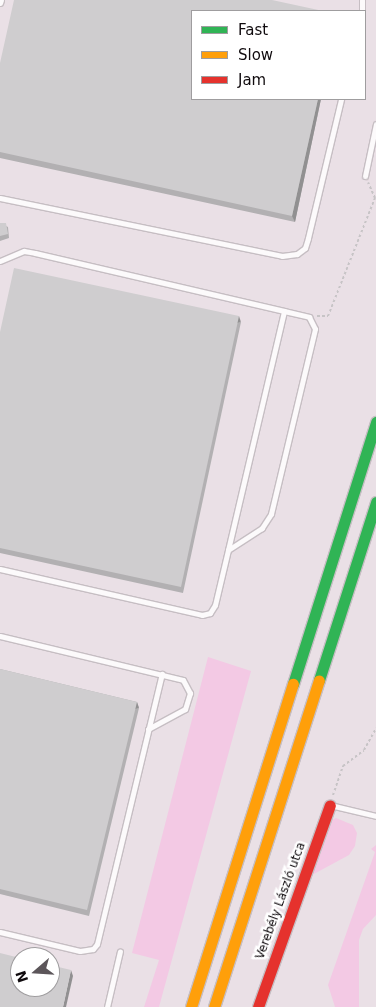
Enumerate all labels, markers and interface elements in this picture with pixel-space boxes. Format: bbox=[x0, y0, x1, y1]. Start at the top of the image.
legend bbox=[191, 10, 366, 100]
text: Fast bbox=[238, 21, 268, 39]
text: Slow bbox=[238, 46, 273, 64]
text: Jam bbox=[238, 71, 266, 89]
street label: Verebély László utca bbox=[253, 841, 309, 961]
north arrow bbox=[10, 947, 60, 997]
text: N bbox=[12, 968, 31, 985]

